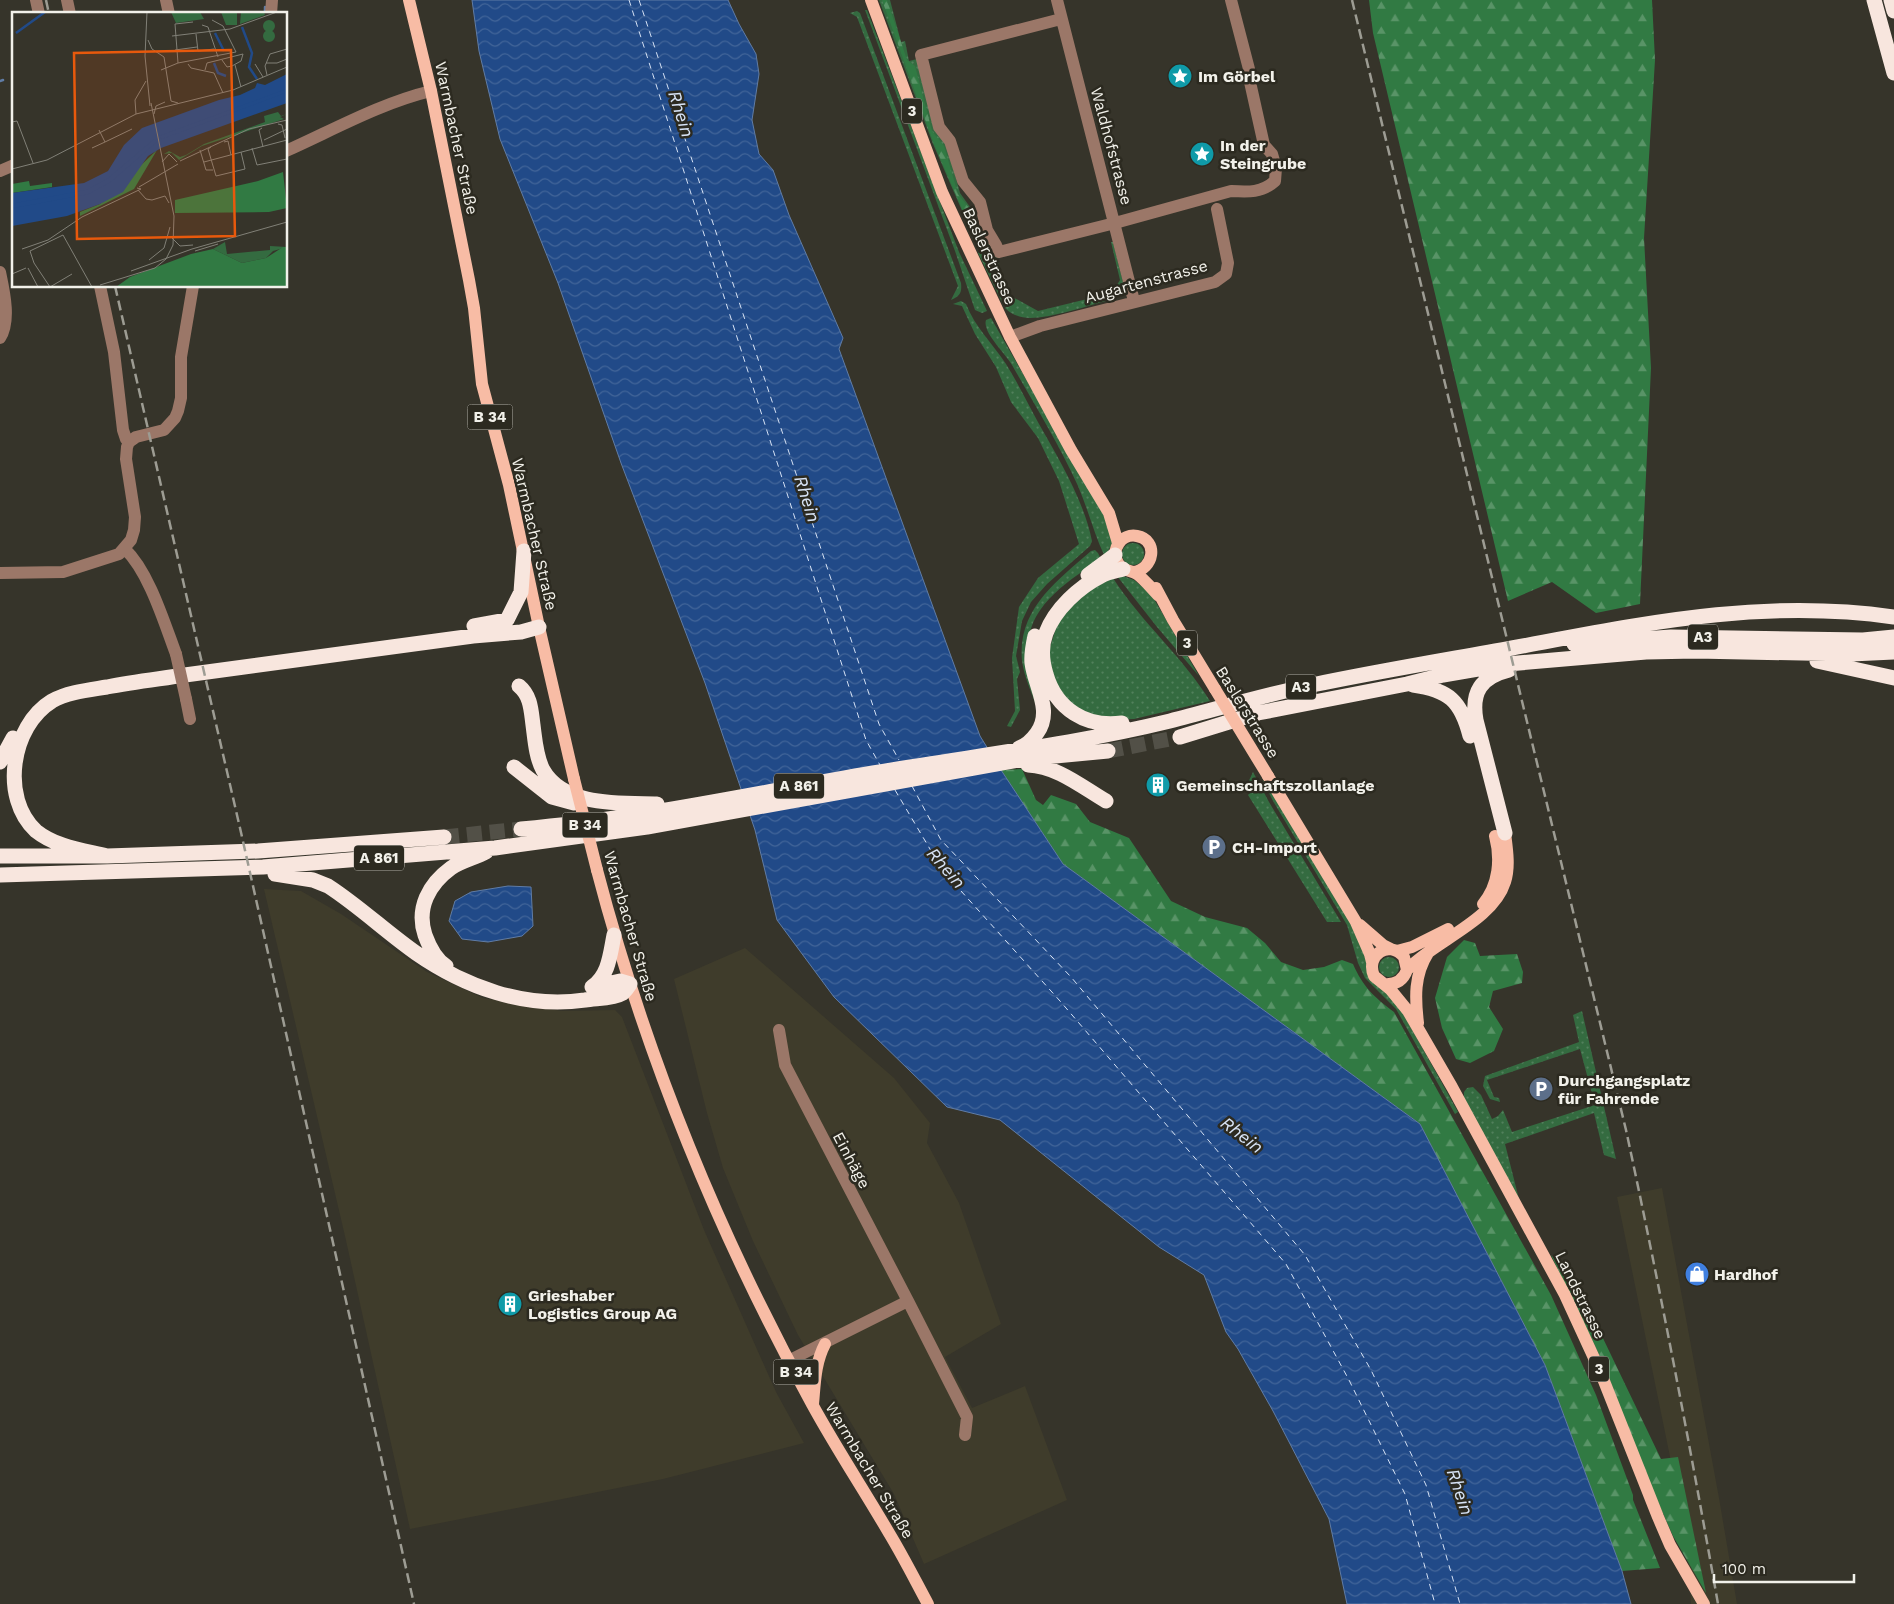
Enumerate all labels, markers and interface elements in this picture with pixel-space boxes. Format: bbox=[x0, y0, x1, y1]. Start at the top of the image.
inset map bbox=[12, 12, 288, 288]
street label: Warmbacher Straße bbox=[431, 60, 482, 216]
place icon: Im Görbel bbox=[1167, 63, 1193, 89]
place label: Im Görbel bbox=[1198, 67, 1276, 86]
street label: Waldhofstrasse bbox=[1087, 85, 1136, 207]
water label: Rhein bbox=[664, 88, 699, 140]
road number: 3 bbox=[902, 98, 922, 124]
place label: In der Steingrube bbox=[1220, 136, 1306, 173]
place icon: In der Steingrube bbox=[1189, 141, 1215, 167]
street label: Baslerstrasse bbox=[959, 205, 1020, 308]
street label: Augartenstrasse bbox=[1083, 256, 1210, 307]
road number: B 34 bbox=[468, 404, 512, 430]
street label: Warmbacher Straße bbox=[508, 456, 561, 612]
water label: Rhein bbox=[790, 473, 825, 525]
road number: A3 bbox=[1688, 624, 1718, 650]
road number: 3 bbox=[1177, 630, 1197, 656]
street label: Baslerstrasse bbox=[1212, 663, 1283, 762]
road number: A3 bbox=[1286, 674, 1316, 700]
building icon: Gemeinschaftszollanlage bbox=[1145, 772, 1171, 798]
road number: A 861 bbox=[774, 774, 824, 798]
place label: Gemeinschaftszollanlage bbox=[1176, 776, 1375, 795]
road number: B 34 bbox=[562, 812, 608, 838]
parking icon: CH-Import bbox=[1201, 834, 1227, 860]
place label: CH-Import bbox=[1232, 838, 1317, 857]
water label: Rhein bbox=[923, 843, 970, 893]
road number: A 861 bbox=[354, 846, 404, 870]
street label: Warmbacher Straße bbox=[600, 849, 661, 1004]
place label: Durchgangsplatz für Fahrende bbox=[1558, 1071, 1690, 1108]
parking icon: Durchgangsplatz für Fahrende bbox=[1528, 1076, 1554, 1102]
water label: Rhein bbox=[1217, 1112, 1268, 1157]
street label: Einhäge bbox=[829, 1129, 874, 1192]
street label: Landstrasse bbox=[1551, 1248, 1610, 1342]
shop icon: Hardhof bbox=[1684, 1261, 1710, 1287]
place label: Hardhof bbox=[1714, 1265, 1778, 1284]
place label: Grieshaber Logistics Group AG bbox=[528, 1286, 677, 1323]
building icon: Grieshaber Logistics Group AG bbox=[497, 1291, 523, 1317]
road number: 3 bbox=[1589, 1356, 1609, 1382]
road number: B 34 bbox=[774, 1360, 818, 1384]
street label: Warmbacher Straße bbox=[821, 1399, 918, 1542]
water label: Rhein bbox=[1443, 1466, 1478, 1518]
scale bar bbox=[1714, 1552, 1854, 1584]
text: 100 m bbox=[1722, 1560, 1766, 1578]

